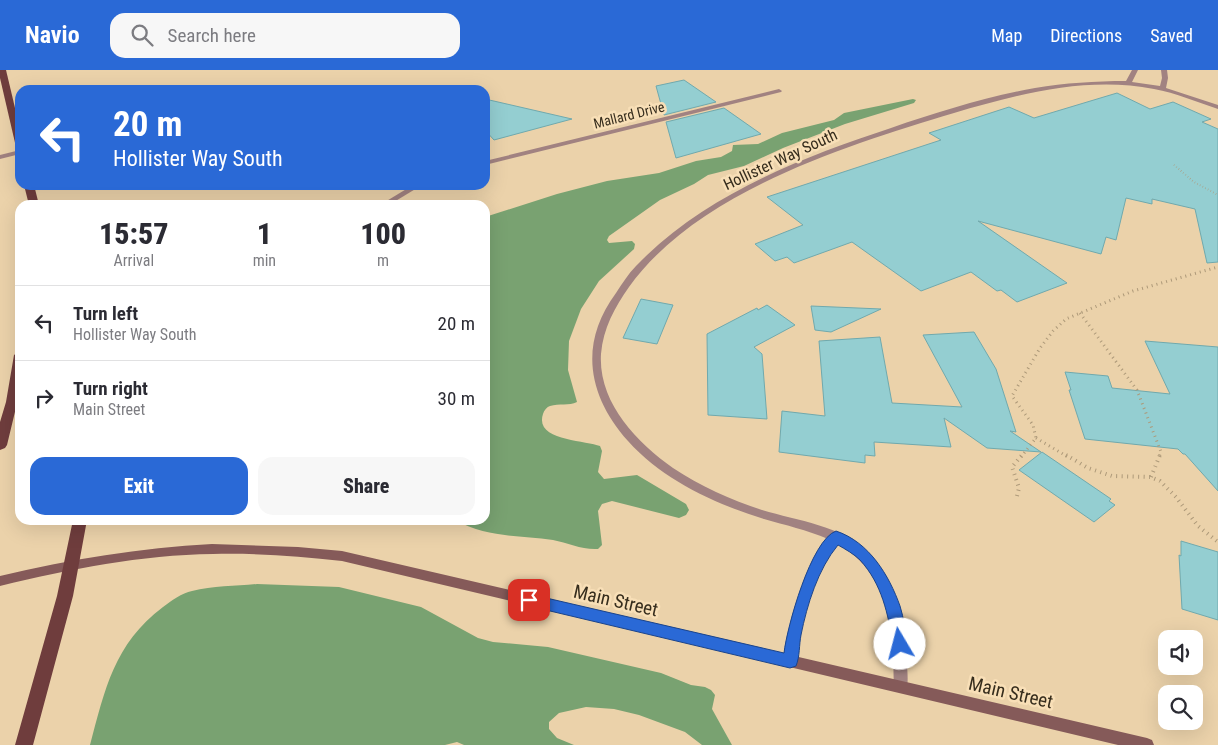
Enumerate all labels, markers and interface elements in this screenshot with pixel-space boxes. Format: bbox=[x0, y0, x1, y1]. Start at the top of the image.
search box bbox=[110, 13, 460, 58]
text: Navio bbox=[25, 21, 80, 49]
icon: search bbox=[128, 21, 156, 49]
text: Search here bbox=[168, 24, 256, 47]
text: Map bbox=[991, 25, 1022, 46]
text: Directions bbox=[1050, 25, 1122, 46]
text: Saved bbox=[1150, 25, 1193, 46]
street label: Mallard Drive bbox=[592, 98, 667, 132]
text: 20 m bbox=[113, 104, 182, 145]
icon: left bbox=[30, 105, 95, 170]
street label: Hollister Way South bbox=[720, 125, 840, 194]
text: Hollister Way South bbox=[113, 146, 283, 171]
text: 15:57 bbox=[99, 216, 169, 251]
text: 1 bbox=[257, 216, 272, 251]
text: 100 bbox=[360, 216, 406, 251]
text: Arrival bbox=[113, 251, 154, 270]
text: min bbox=[253, 251, 276, 270]
text: m bbox=[377, 251, 389, 270]
text: Turn left bbox=[73, 302, 138, 325]
icon: left bbox=[30, 309, 58, 337]
text: 20 m bbox=[438, 312, 475, 335]
text: Hollister Way South bbox=[73, 325, 196, 344]
text: Turn right bbox=[73, 377, 148, 400]
icon: right bbox=[30, 384, 58, 412]
text: 30 m bbox=[438, 387, 475, 410]
text: Main Street bbox=[73, 400, 145, 419]
button: Exit bbox=[30, 457, 248, 515]
button: Share bbox=[258, 457, 475, 515]
pin bbox=[508, 579, 550, 621]
street label: Main Street bbox=[571, 580, 660, 621]
icon: arrive bbox=[515, 586, 543, 614]
position arrow bbox=[873, 617, 925, 669]
map controls bbox=[1158, 630, 1203, 730]
button: sound bbox=[1158, 630, 1203, 675]
street label: Main Street bbox=[966, 672, 1055, 713]
button: search bbox=[1158, 685, 1203, 730]

